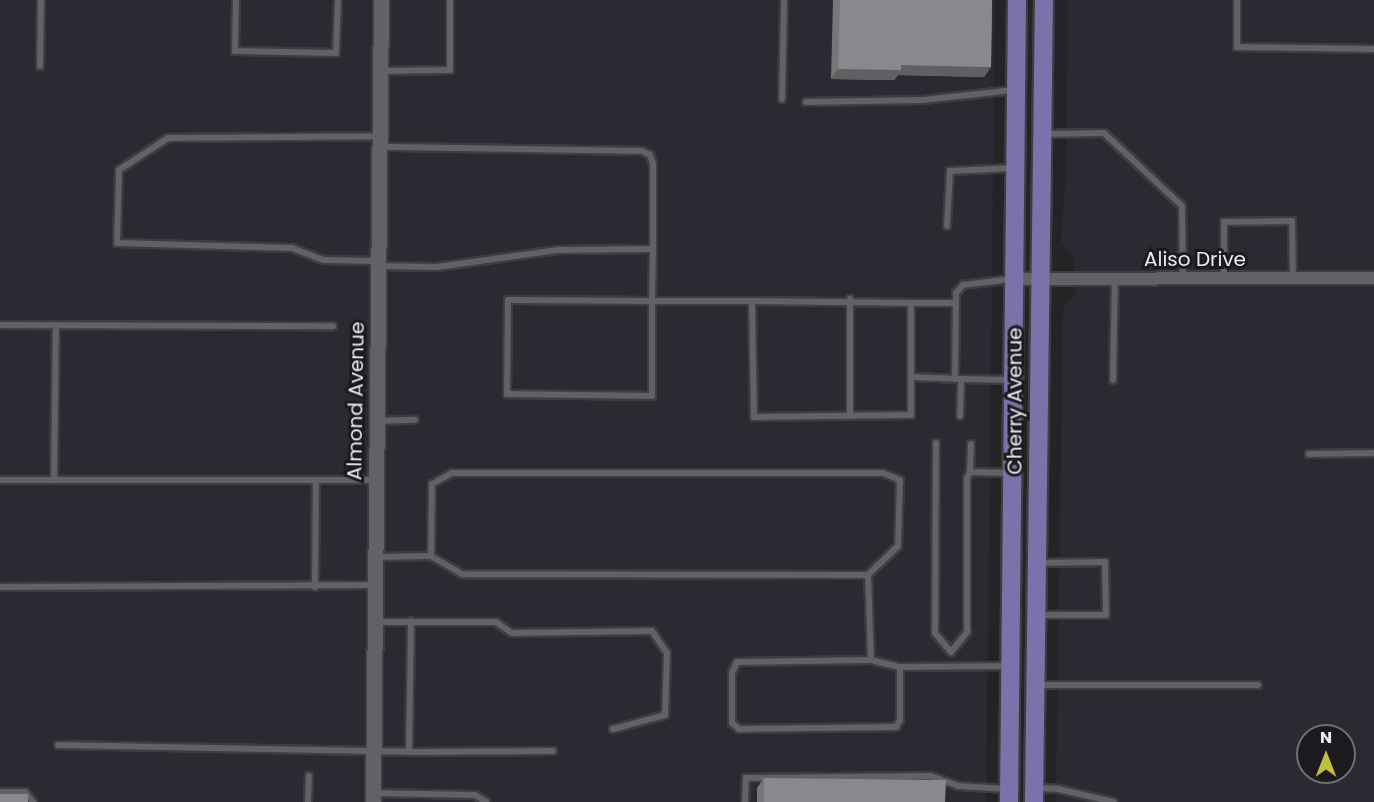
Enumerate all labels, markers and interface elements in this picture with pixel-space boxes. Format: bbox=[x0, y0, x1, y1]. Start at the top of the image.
street label: Aliso Drive bbox=[1144, 247, 1246, 271]
street label: Almond Avenue bbox=[343, 322, 369, 480]
street label: Cherry Avenue bbox=[1003, 327, 1027, 475]
north arrow bbox=[1296, 724, 1356, 784]
text: N bbox=[1320, 726, 1332, 749]

